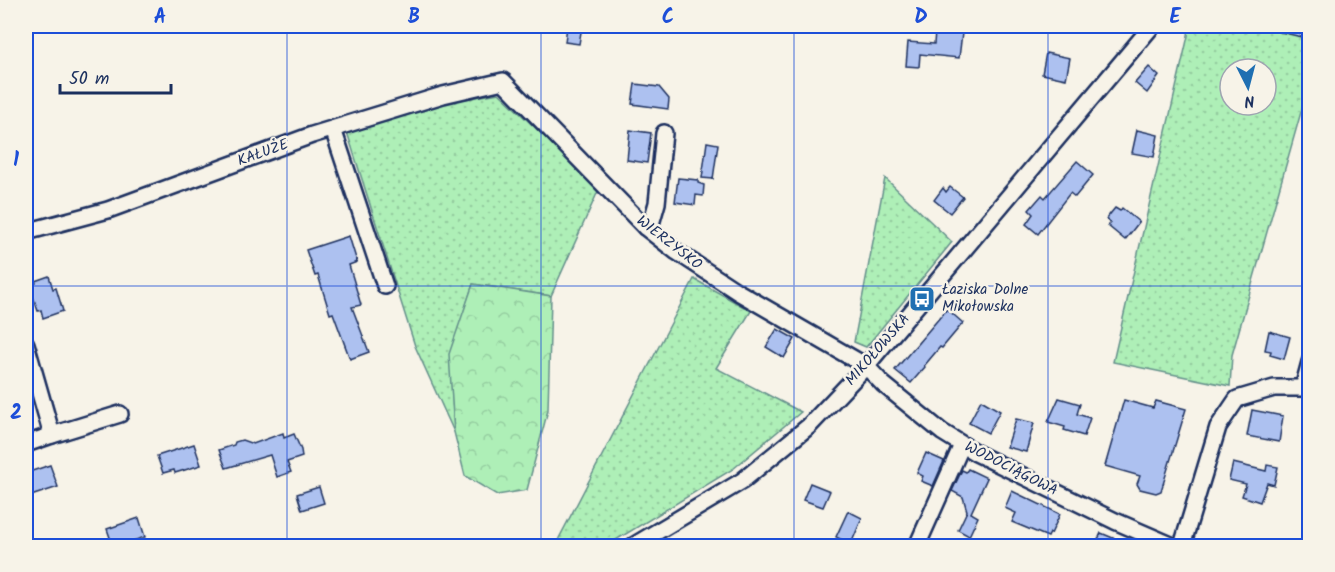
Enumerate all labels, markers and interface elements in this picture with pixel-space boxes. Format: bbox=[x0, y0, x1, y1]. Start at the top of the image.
text: A bbox=[154, 2, 166, 34]
text: B bbox=[408, 2, 420, 34]
text: C bbox=[662, 2, 674, 34]
text: D bbox=[914, 2, 928, 34]
text: E bbox=[1169, 2, 1181, 34]
scale bar bbox=[60, 57, 171, 95]
north arrow bbox=[1218, 57, 1278, 117]
text: 50 m bbox=[69, 65, 109, 94]
text: N bbox=[1243, 87, 1256, 113]
street label: KAŁUŻE bbox=[234, 132, 293, 173]
text: 1 bbox=[13, 145, 19, 177]
street label: WIERZYSKO bbox=[631, 210, 707, 276]
place label: Łaziska Dolne Mikołowska bbox=[942, 278, 1029, 319]
bus stop icon: Łaziska Dolne Mikołowska bbox=[907, 284, 937, 314]
street label: MIKOŁOWSKA bbox=[840, 308, 916, 392]
text: 2 bbox=[10, 398, 22, 430]
street label: WODOCIĄGOWA bbox=[960, 435, 1062, 503]

